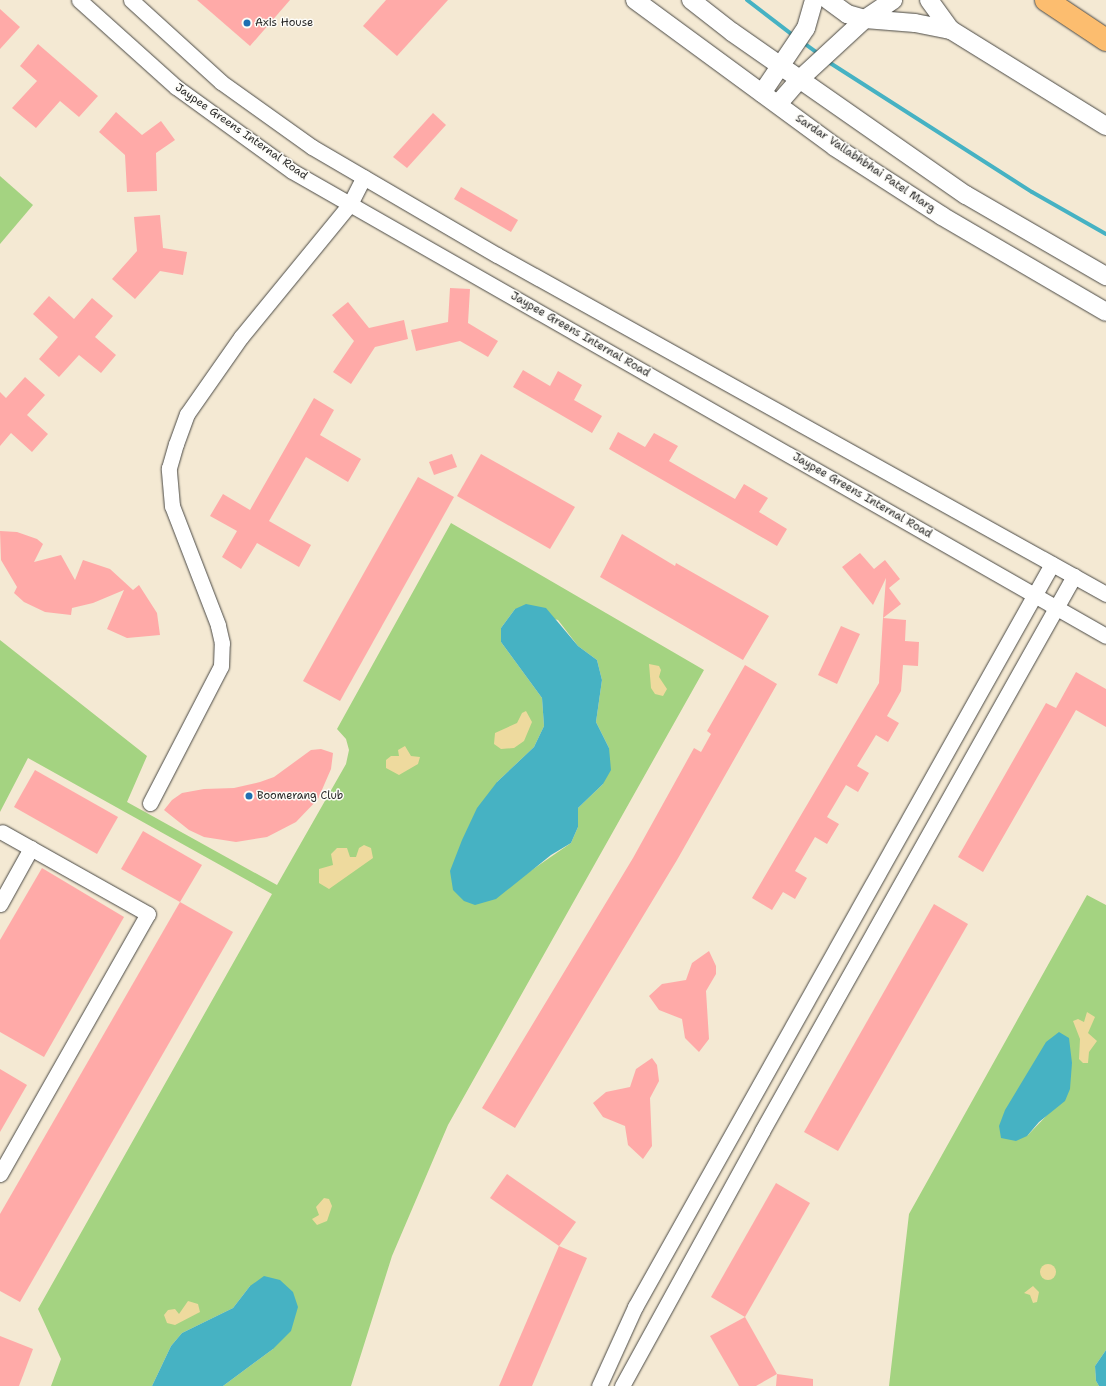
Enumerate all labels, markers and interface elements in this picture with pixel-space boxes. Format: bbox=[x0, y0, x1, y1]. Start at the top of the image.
place label: Axis House bbox=[255, 16, 313, 30]
marker: Axis House bbox=[242, 18, 252, 28]
street label: Jaypee Greens Internal Road bbox=[172, 81, 310, 183]
street label: Sardar Vallabhbhai Patel Marg bbox=[793, 112, 937, 216]
street label: Jaypee Greens Internal Road bbox=[508, 290, 652, 380]
street label: Jaypee Greens Internal Road bbox=[790, 451, 934, 541]
place label: Boomerang Club bbox=[257, 789, 343, 803]
marker: Boomerang Club bbox=[244, 791, 254, 801]

